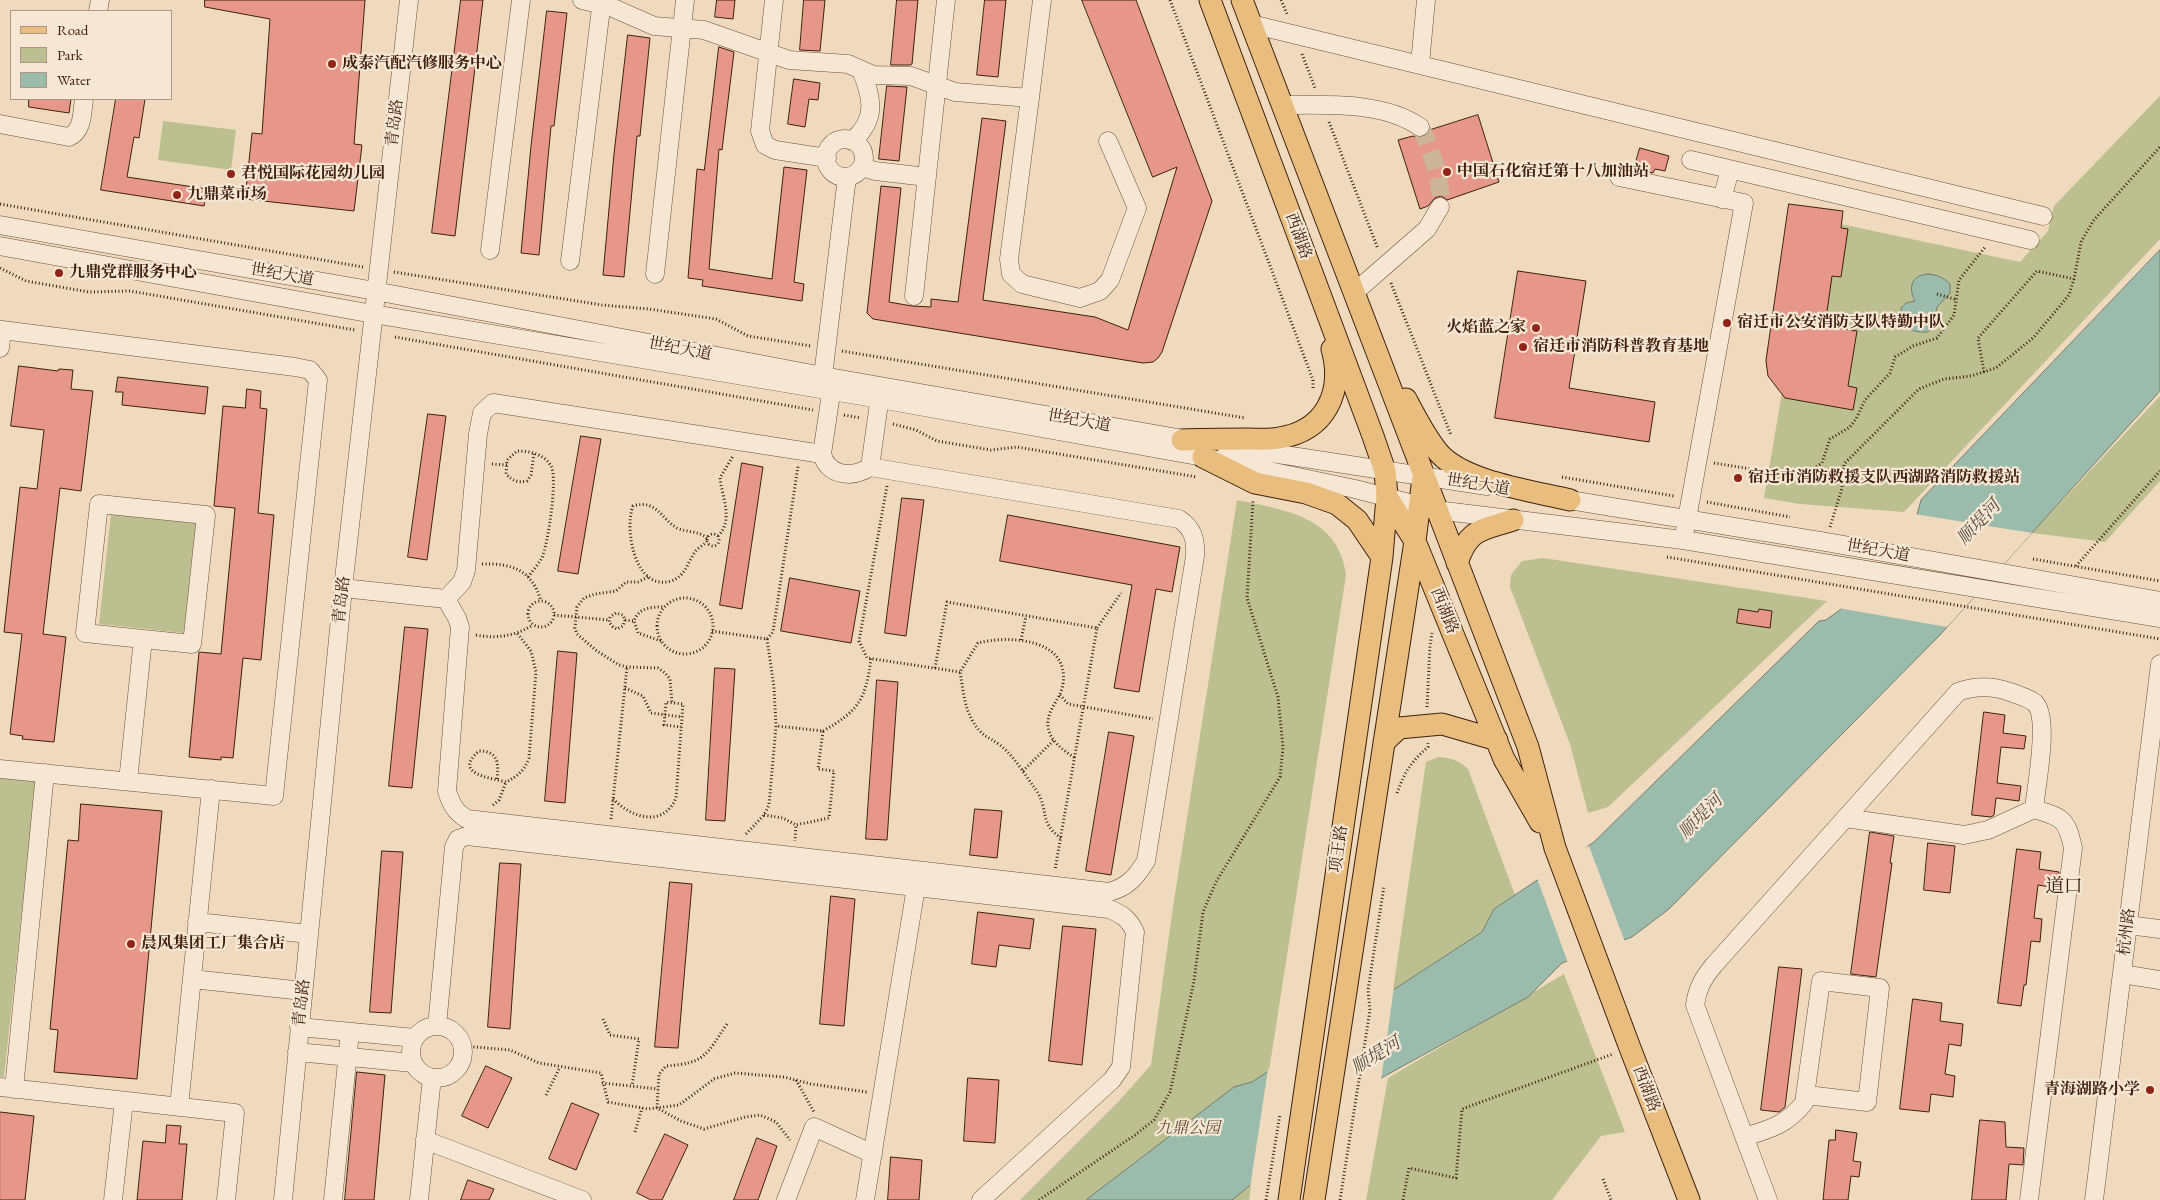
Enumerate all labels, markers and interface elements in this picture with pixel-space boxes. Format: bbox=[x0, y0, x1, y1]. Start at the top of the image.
legend bbox=[10, 10, 172, 100]
text: Road bbox=[57, 20, 88, 39]
text: Park bbox=[57, 45, 83, 64]
place label: 成泰汽配汽修服务中心 bbox=[342, 54, 502, 74]
marker: 成泰汽配汽修服务中心 bbox=[326, 58, 338, 70]
text: Water bbox=[57, 70, 91, 89]
street label: 青岛路 bbox=[383, 98, 407, 148]
place label: 中国石化宿迁第十八加油站 bbox=[1457, 162, 1649, 182]
place label: 君悦国际花园幼儿园 bbox=[241, 164, 385, 184]
marker: 中国石化宿迁第十八加油站 bbox=[1441, 166, 1453, 178]
marker: 君悦国际花园幼儿园 bbox=[225, 168, 237, 180]
place label: 九鼎菜市场 bbox=[187, 185, 267, 205]
marker: 九鼎菜市场 bbox=[171, 189, 183, 201]
street label: 西湖路 bbox=[1281, 210, 1315, 262]
street label: 世纪大道 bbox=[249, 260, 315, 290]
place label: 九鼎党群服务中心 bbox=[69, 263, 197, 283]
marker: 九鼎党群服务中心 bbox=[53, 267, 65, 279]
place label: 宿迁市公安消防支队特勤中队 bbox=[1737, 313, 1945, 333]
marker: 宿迁市公安消防支队特勤中队 bbox=[1721, 317, 1733, 329]
place label: 火焰蓝之家 bbox=[1446, 318, 1526, 338]
marker: 火焰蓝之家 bbox=[1530, 322, 1542, 334]
street label: 世纪大道 bbox=[647, 333, 713, 365]
place label: 宿迁市消防科普教育基地 bbox=[1533, 337, 1709, 357]
marker: 宿迁市消防科普教育基地 bbox=[1517, 341, 1529, 353]
street label: 世纪大道 bbox=[1046, 406, 1112, 436]
place label: 宿迁市消防救援支队西湖路消防救援站 bbox=[1748, 468, 2020, 488]
street label: 世纪大道 bbox=[1445, 471, 1511, 499]
marker: 宿迁市消防救援支队西湖路消防救援站 bbox=[1732, 472, 1744, 484]
water label: 顺堤河 bbox=[1953, 496, 2005, 550]
street label: 世纪大道 bbox=[1845, 536, 1911, 566]
street label: 青岛路 bbox=[330, 575, 354, 625]
street label: 西湖路 bbox=[1426, 585, 1462, 637]
water label: 顺堤河 bbox=[1674, 790, 1728, 844]
street label: 项王路 bbox=[1326, 824, 1352, 874]
district label: 道口 bbox=[2045, 876, 2083, 898]
street label: 杭州路 bbox=[2115, 907, 2139, 957]
place label: 晨风集团工厂集合店 bbox=[141, 934, 285, 954]
marker: 晨风集团工厂集合店 bbox=[125, 938, 137, 950]
street label: 青岛路 bbox=[290, 978, 314, 1028]
water label: 顺堤河 bbox=[1347, 1033, 1405, 1079]
street label: 西湖路 bbox=[1628, 1063, 1664, 1115]
place label: 青海湖路小学 bbox=[2044, 1080, 2140, 1100]
marker: 青海湖路小学 bbox=[2144, 1084, 2156, 1096]
park label: 九鼎公园 bbox=[1156, 1119, 1220, 1139]

